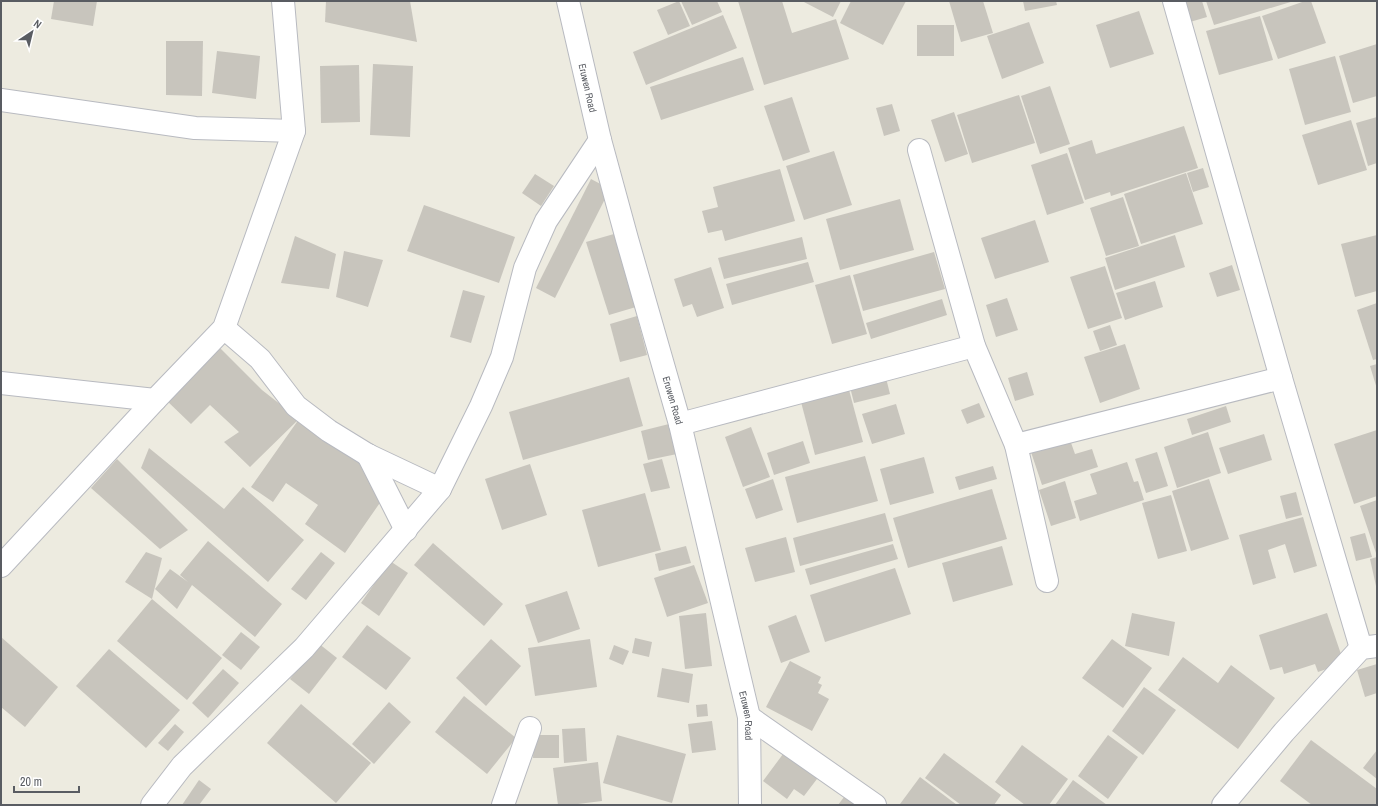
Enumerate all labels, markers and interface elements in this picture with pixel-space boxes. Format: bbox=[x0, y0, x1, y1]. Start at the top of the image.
north arrow bbox=[12, 12, 52, 52]
text: N bbox=[31, 16, 44, 31]
street label: Eruwen Road bbox=[576, 62, 599, 114]
street label: Eruwen Road bbox=[660, 375, 686, 426]
street label: Eruwen Road bbox=[736, 690, 755, 740]
scale bar bbox=[14, 768, 79, 794]
text: 20 m bbox=[20, 774, 42, 790]

